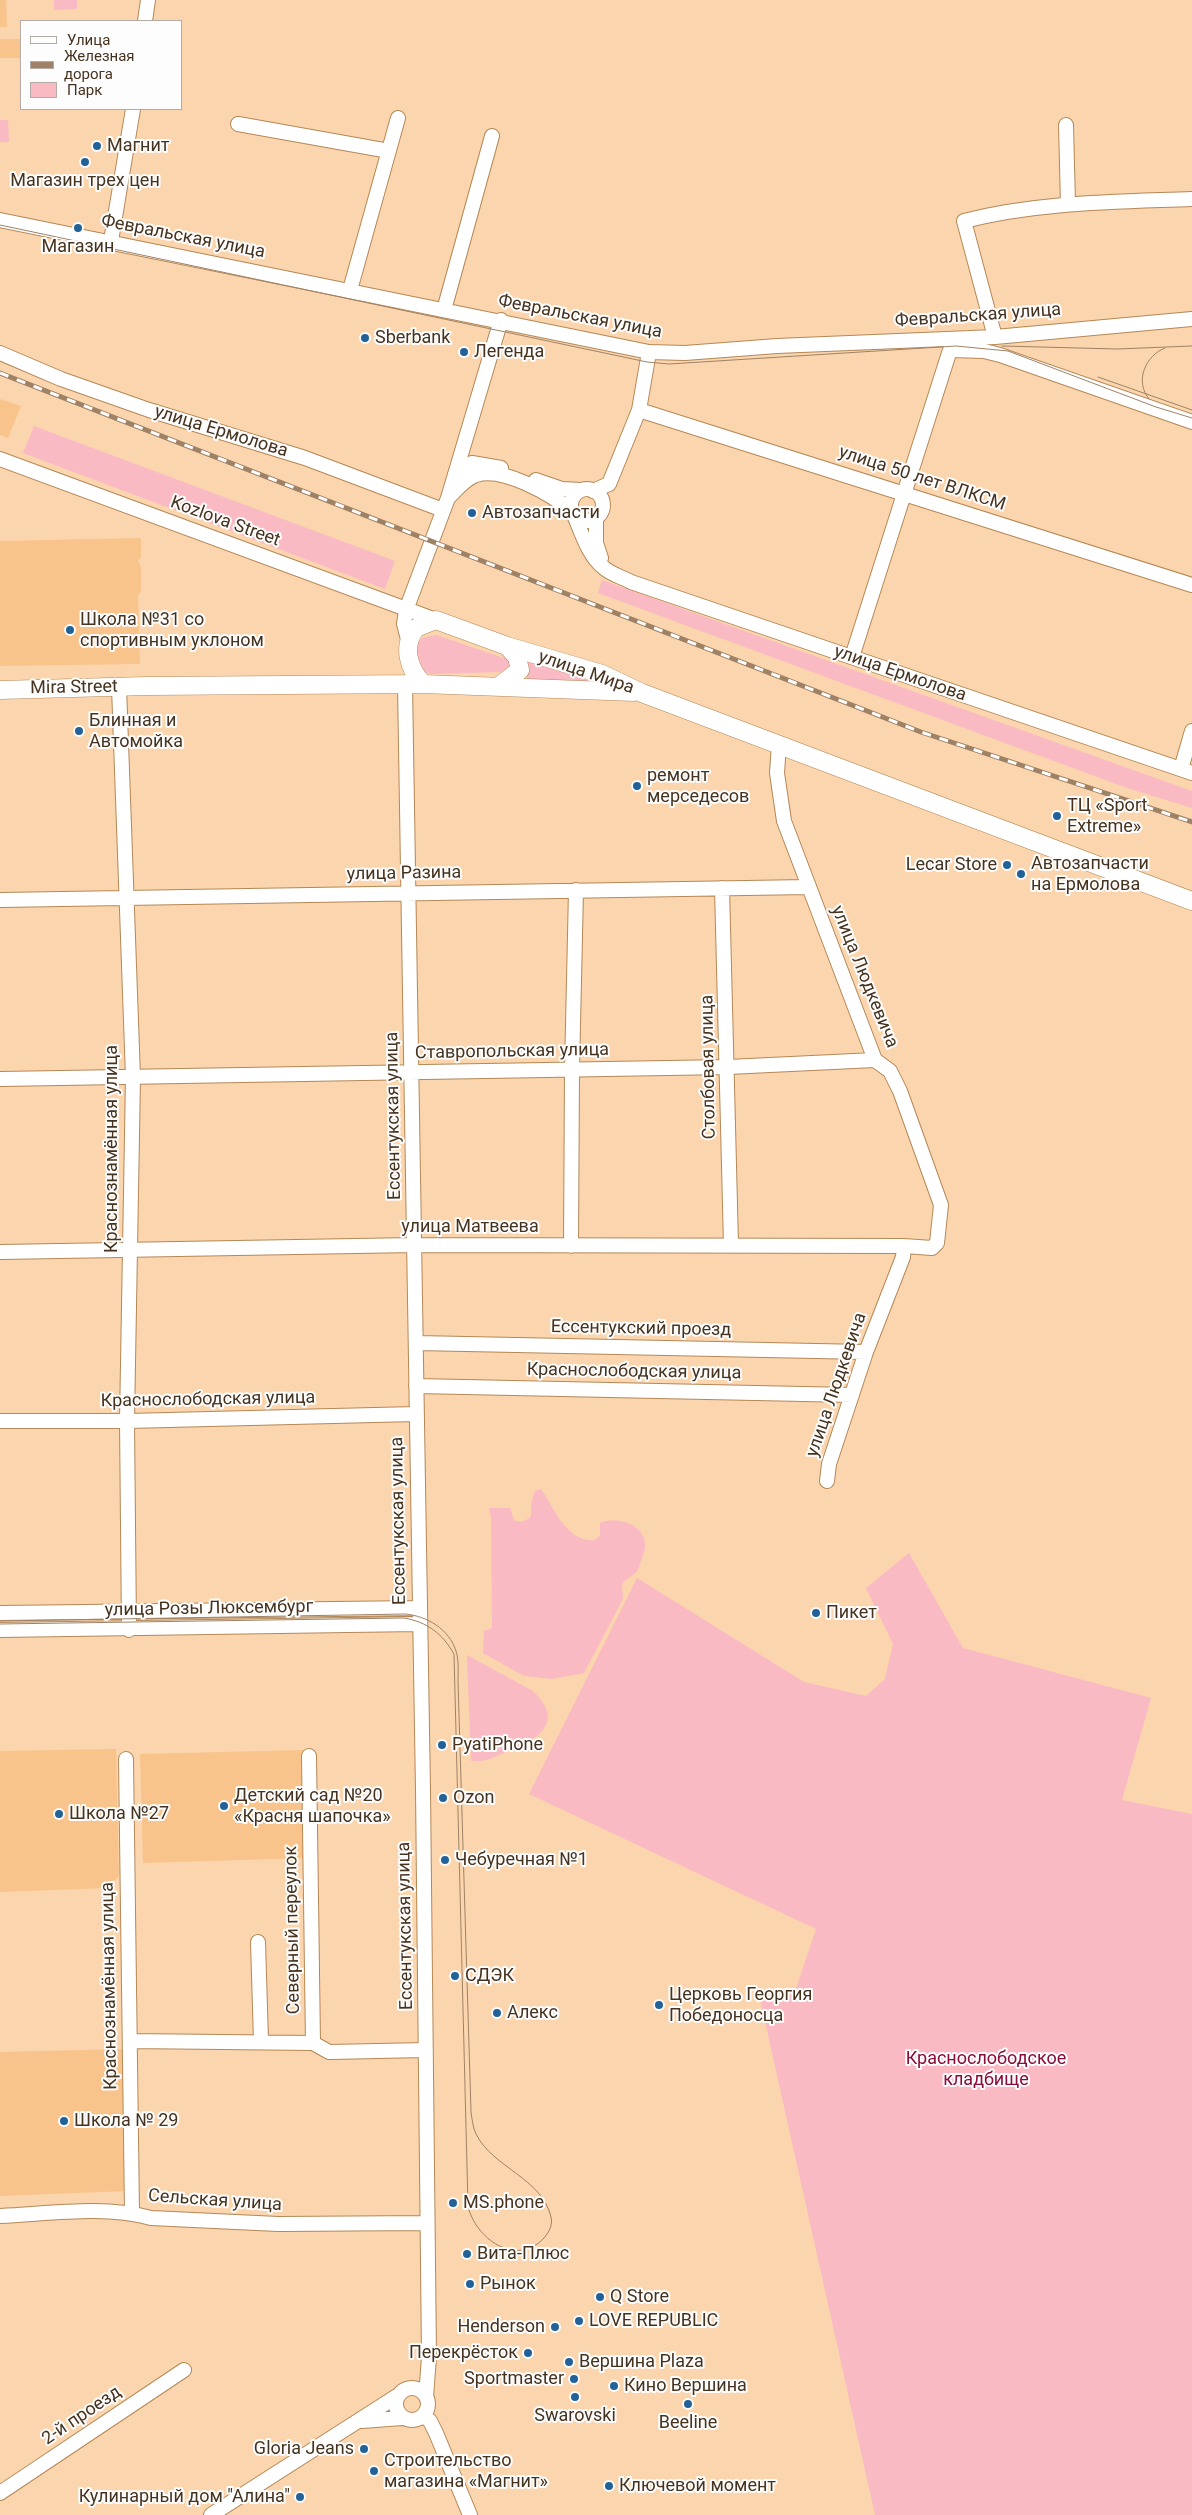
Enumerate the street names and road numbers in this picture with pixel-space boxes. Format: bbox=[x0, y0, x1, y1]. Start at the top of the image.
street label: Февральская улица bbox=[99, 211, 267, 263]
street label: Февральская улица bbox=[496, 291, 664, 343]
street label: Февральская улица bbox=[894, 299, 1062, 333]
street label: улица Ермолова bbox=[152, 401, 290, 463]
street label: улица 50 лет ВЛКСМ bbox=[836, 442, 1008, 516]
street label: Kozlova Street bbox=[167, 492, 283, 552]
street label: улица Ермолова bbox=[831, 641, 969, 707]
street label: улица Мира bbox=[535, 647, 637, 699]
street label: Mira Street bbox=[30, 676, 118, 700]
street label: улица Разина bbox=[347, 862, 461, 886]
street label: улица Людкевича bbox=[826, 903, 902, 1051]
street label: Столбовая улица bbox=[697, 995, 721, 1139]
street label: Ессентукская улица bbox=[382, 1032, 406, 1200]
street label: Ставропольская улица bbox=[415, 1040, 609, 1064]
street label: Краснознамённая улица bbox=[101, 1045, 123, 1253]
street label: улица Матвеева bbox=[401, 1216, 539, 1238]
street label: улица Людкевича bbox=[802, 1310, 872, 1460]
street label: Ессентукский проезд bbox=[551, 1317, 731, 1341]
street label: Краснослободская улица bbox=[527, 1359, 741, 1385]
street label: Краснослободская улица bbox=[101, 1387, 315, 1413]
street label: Ессентукская улица bbox=[387, 1437, 411, 1605]
street label: улица Розы Люксембург bbox=[105, 1596, 313, 1622]
street label: Ессентукская улица bbox=[394, 1842, 418, 2010]
street label: Северный переулок bbox=[281, 1846, 305, 2014]
street label: Краснознамённая улица bbox=[97, 1882, 123, 2090]
street label: Сельская улица bbox=[147, 2186, 283, 2216]
street label: 2-й проезд bbox=[39, 2382, 125, 2450]

